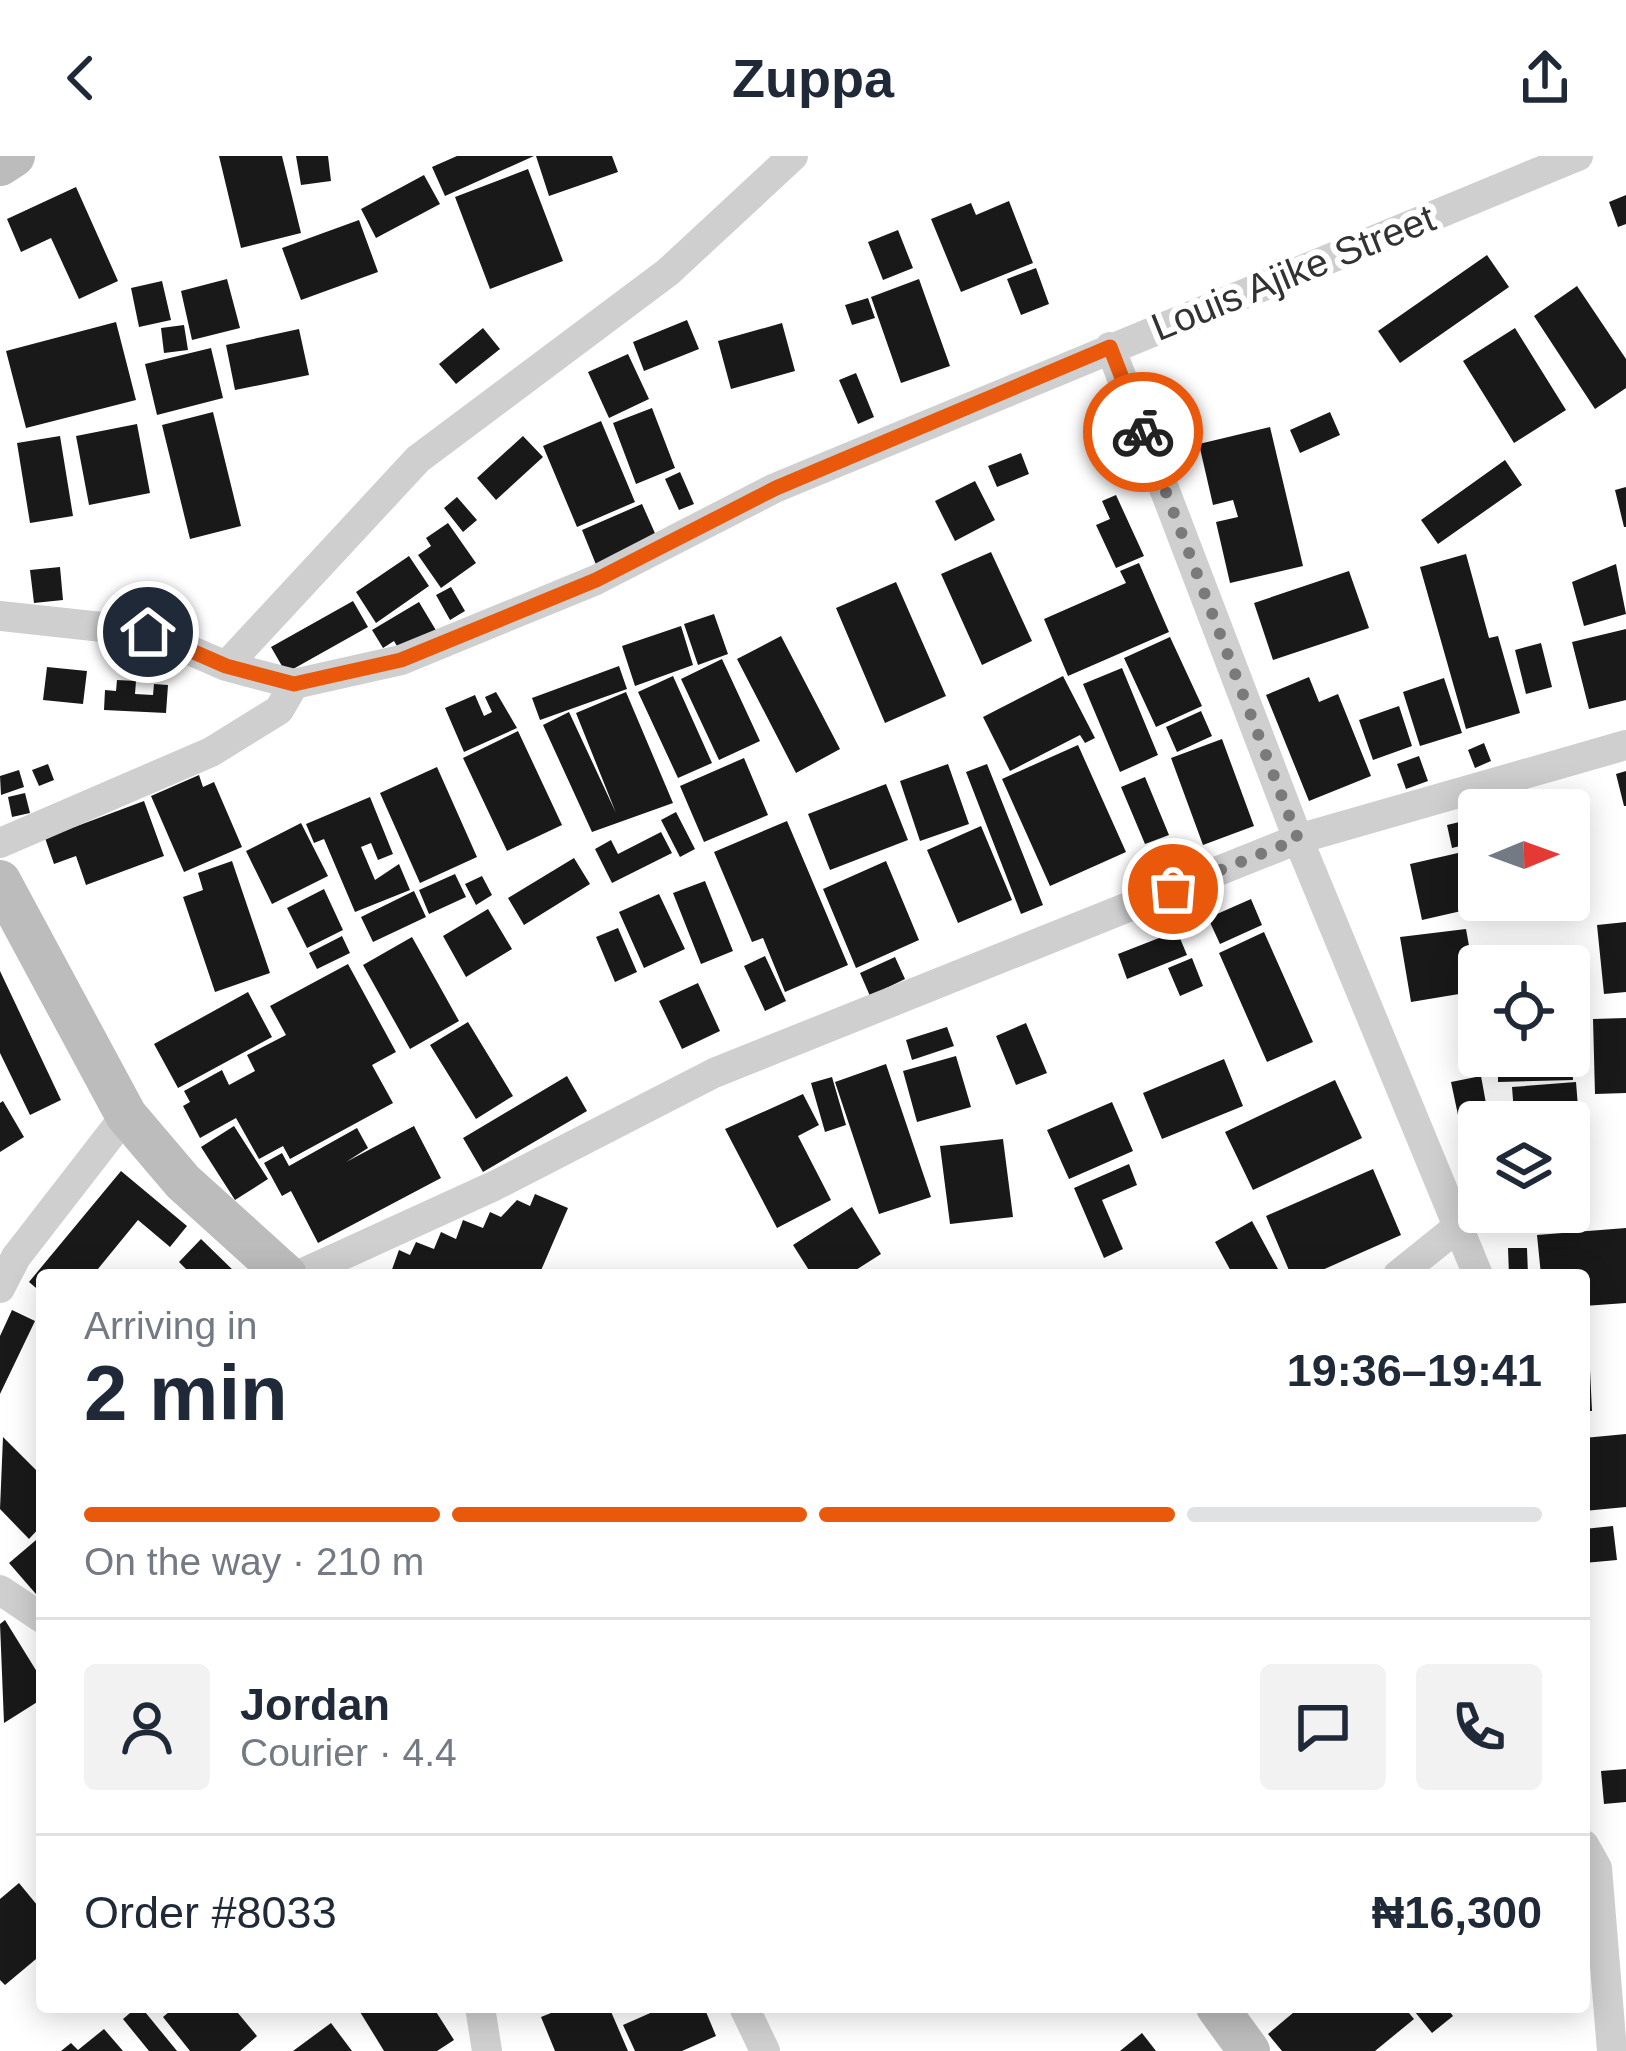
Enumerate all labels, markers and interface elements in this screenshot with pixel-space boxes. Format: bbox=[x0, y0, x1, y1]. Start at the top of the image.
icon: back bbox=[48, 45, 114, 111]
icon: share bbox=[1512, 45, 1578, 111]
text: Zuppa bbox=[732, 48, 894, 108]
street label: Louis Ajike Street bbox=[1145, 196, 1441, 349]
courier bbox=[1083, 372, 1203, 492]
icon: bike bbox=[1110, 399, 1176, 465]
pin bbox=[97, 581, 199, 683]
icon: home bbox=[115, 599, 181, 665]
north arrow bbox=[1458, 789, 1590, 921]
map controls bbox=[1458, 789, 1590, 1233]
pin bbox=[1122, 838, 1224, 940]
icon: bag bbox=[1140, 856, 1206, 922]
button: locate bbox=[1458, 945, 1590, 1077]
button: layers bbox=[1458, 1101, 1590, 1233]
text: Arriving in bbox=[84, 1304, 257, 1347]
text: 19:36–19:41 bbox=[1287, 1345, 1542, 1396]
text: 2 min bbox=[84, 1349, 288, 1437]
text: On the way · 210 m bbox=[84, 1540, 424, 1583]
button: person bbox=[84, 1664, 210, 1790]
button: chat bbox=[1260, 1664, 1386, 1790]
button: phone bbox=[1416, 1664, 1542, 1790]
text: Jordan bbox=[240, 1679, 390, 1730]
text: Courier · 4.4 bbox=[240, 1731, 457, 1774]
text: Order #8033 bbox=[84, 1887, 337, 1938]
text: ₦16,300 bbox=[1372, 1887, 1542, 1938]

